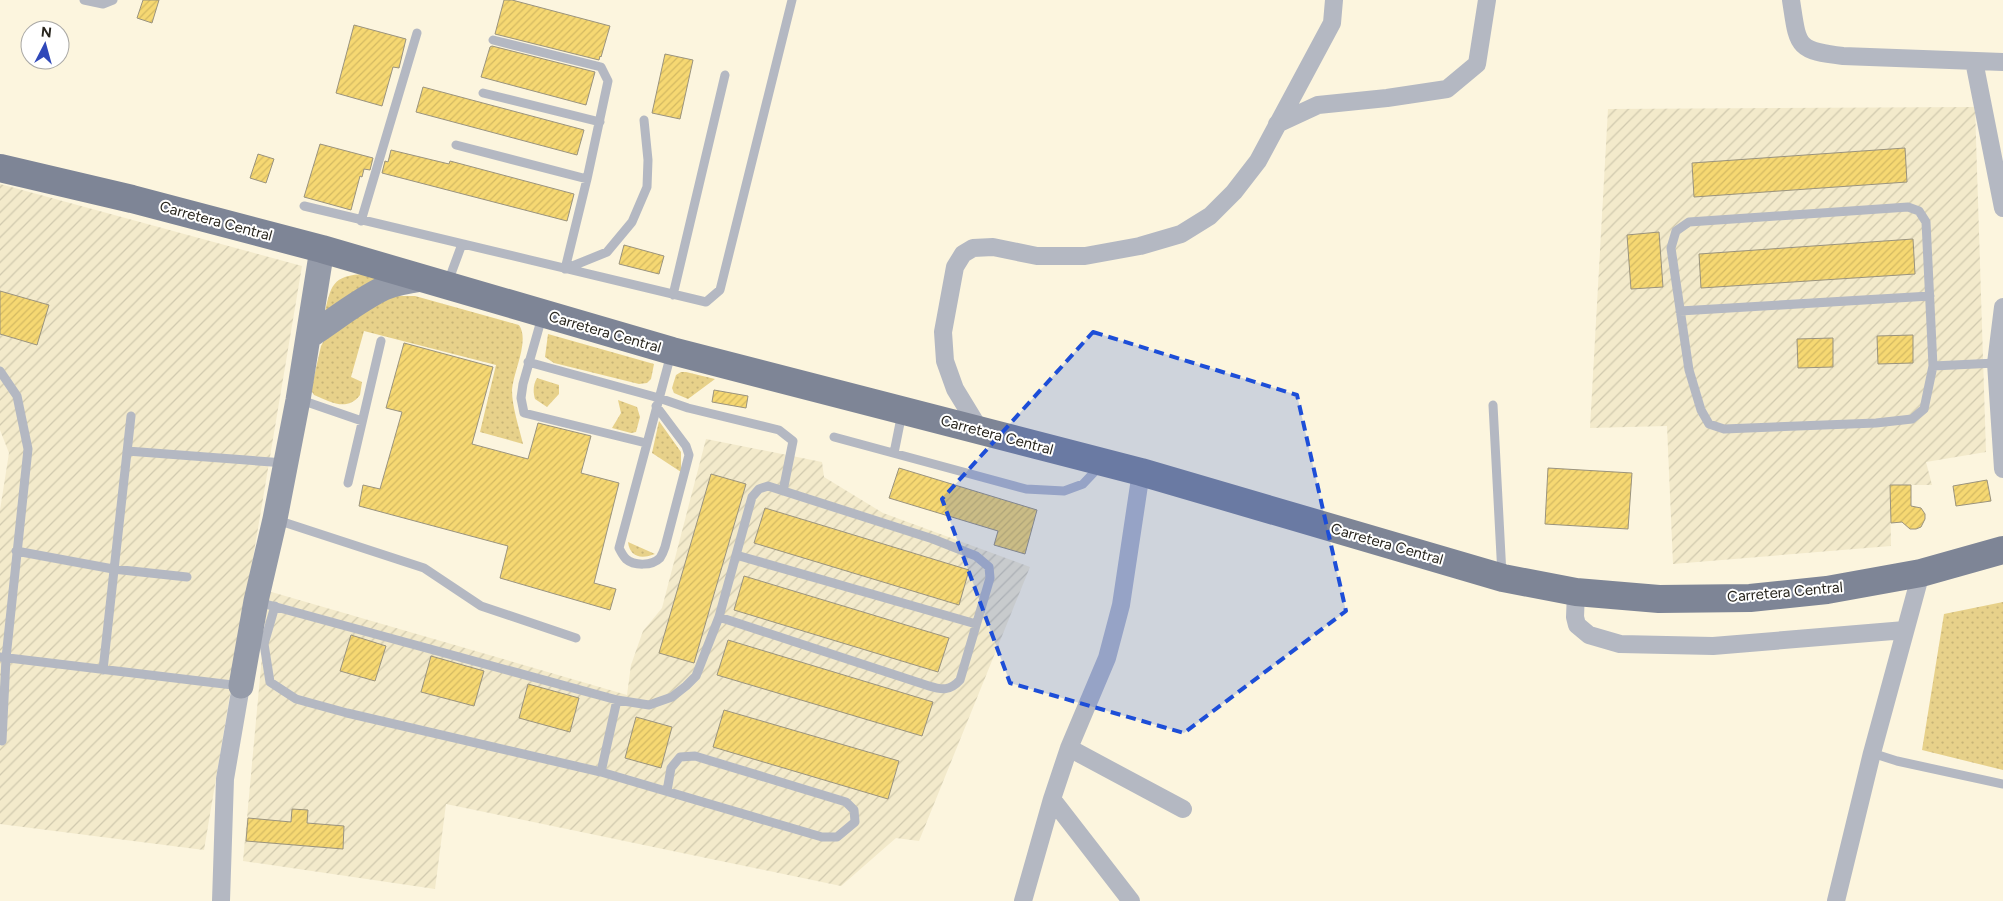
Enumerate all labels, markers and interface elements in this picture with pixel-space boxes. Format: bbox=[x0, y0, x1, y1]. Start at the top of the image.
north arrow bbox=[20, 20, 70, 70]
text: N bbox=[40, 24, 53, 42]
street label: Carretera Central bbox=[158, 197, 274, 245]
street label: Carretera Central bbox=[547, 307, 663, 357]
street label: Carretera Central bbox=[939, 411, 1055, 459]
street label: Carretera Central bbox=[1329, 519, 1445, 569]
street label: Carretera Central bbox=[1726, 578, 1844, 606]

